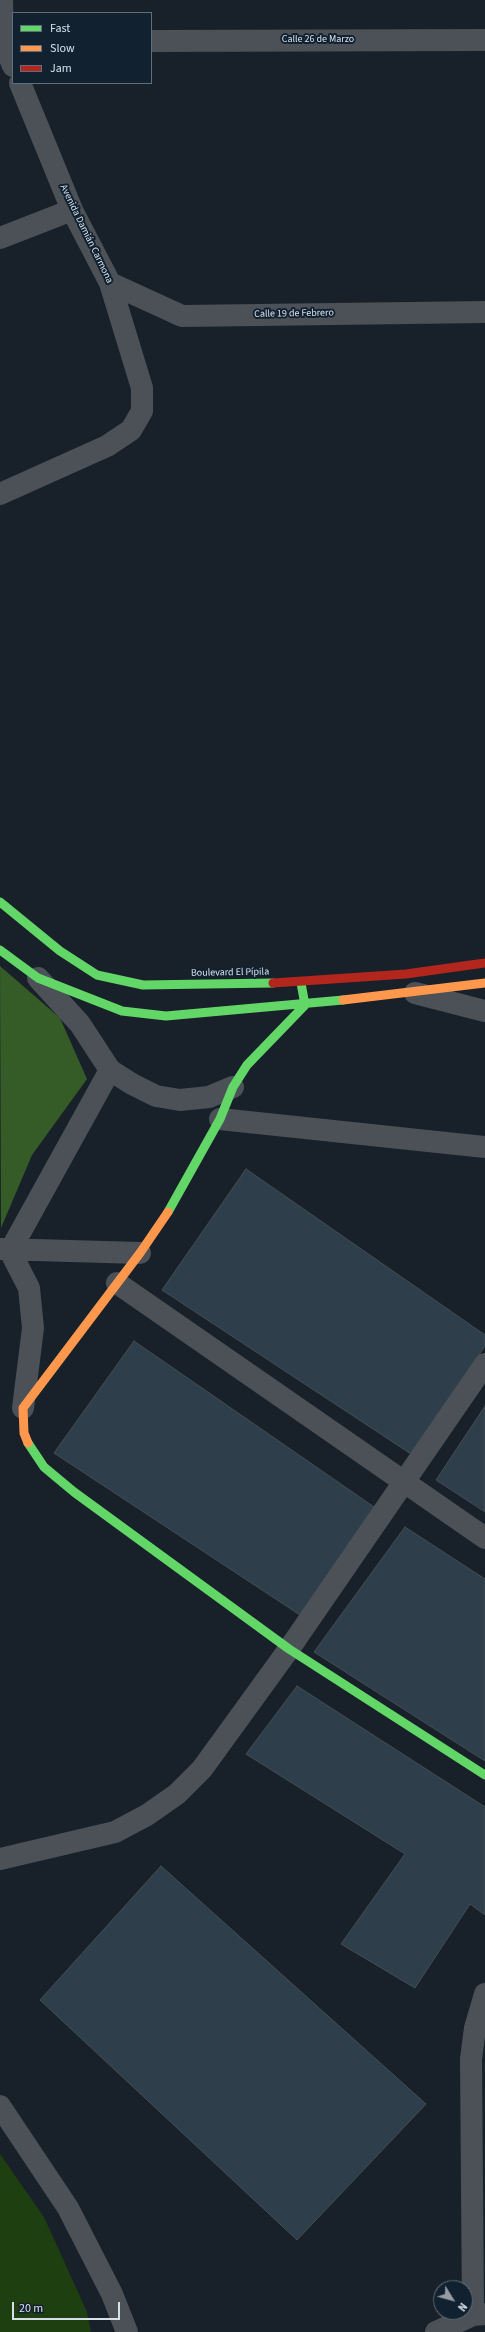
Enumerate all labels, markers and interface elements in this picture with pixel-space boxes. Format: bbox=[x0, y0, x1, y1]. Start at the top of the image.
legend bbox=[12, 12, 152, 84]
text: Fast bbox=[50, 20, 70, 37]
street label: Calle 26 de Marzo bbox=[282, 34, 354, 46]
text: Slow bbox=[50, 40, 75, 57]
text: Jam bbox=[50, 60, 72, 77]
street label: Avenida Damián Carmona bbox=[57, 183, 115, 285]
street label: Calle 19 de Febrero bbox=[254, 307, 334, 321]
street label: Boulevard El Pípila bbox=[191, 966, 269, 980]
north arrow bbox=[433, 2280, 473, 2320]
scale bar bbox=[14, 2294, 122, 2320]
text: N bbox=[454, 2299, 470, 2314]
text: 20 m bbox=[19, 2300, 43, 2317]

